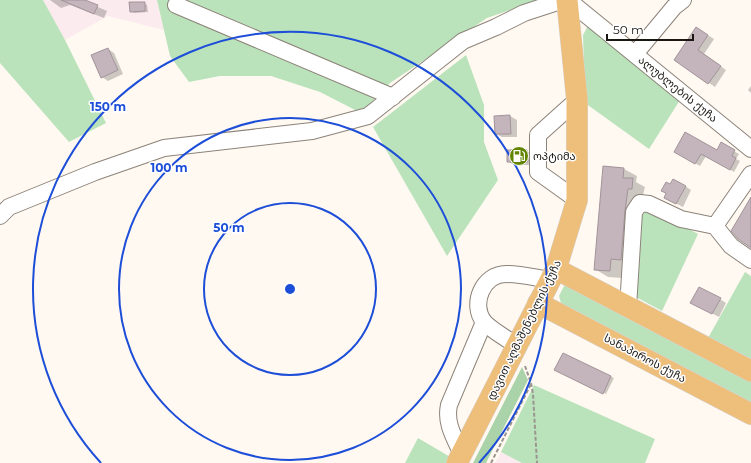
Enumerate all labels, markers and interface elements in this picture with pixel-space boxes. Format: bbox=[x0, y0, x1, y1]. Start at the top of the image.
scale bar bbox=[607, 16, 693, 42]
text: 50 m bbox=[613, 22, 644, 37]
street label: ალუბლების ქუჩა bbox=[636, 53, 720, 125]
text: 150 m bbox=[90, 99, 126, 114]
fuel station icon: ოპტიმა bbox=[508, 145, 530, 167]
place label: ოპტიმა bbox=[533, 149, 576, 163]
text: 100 m bbox=[151, 160, 187, 175]
text: 50 m bbox=[213, 220, 245, 235]
street label: დავით აღმაშენებლის ქუჩა bbox=[484, 258, 564, 402]
centre of rings bbox=[283, 282, 297, 296]
street label: სანაპიროს ქუჩა bbox=[602, 330, 688, 386]

